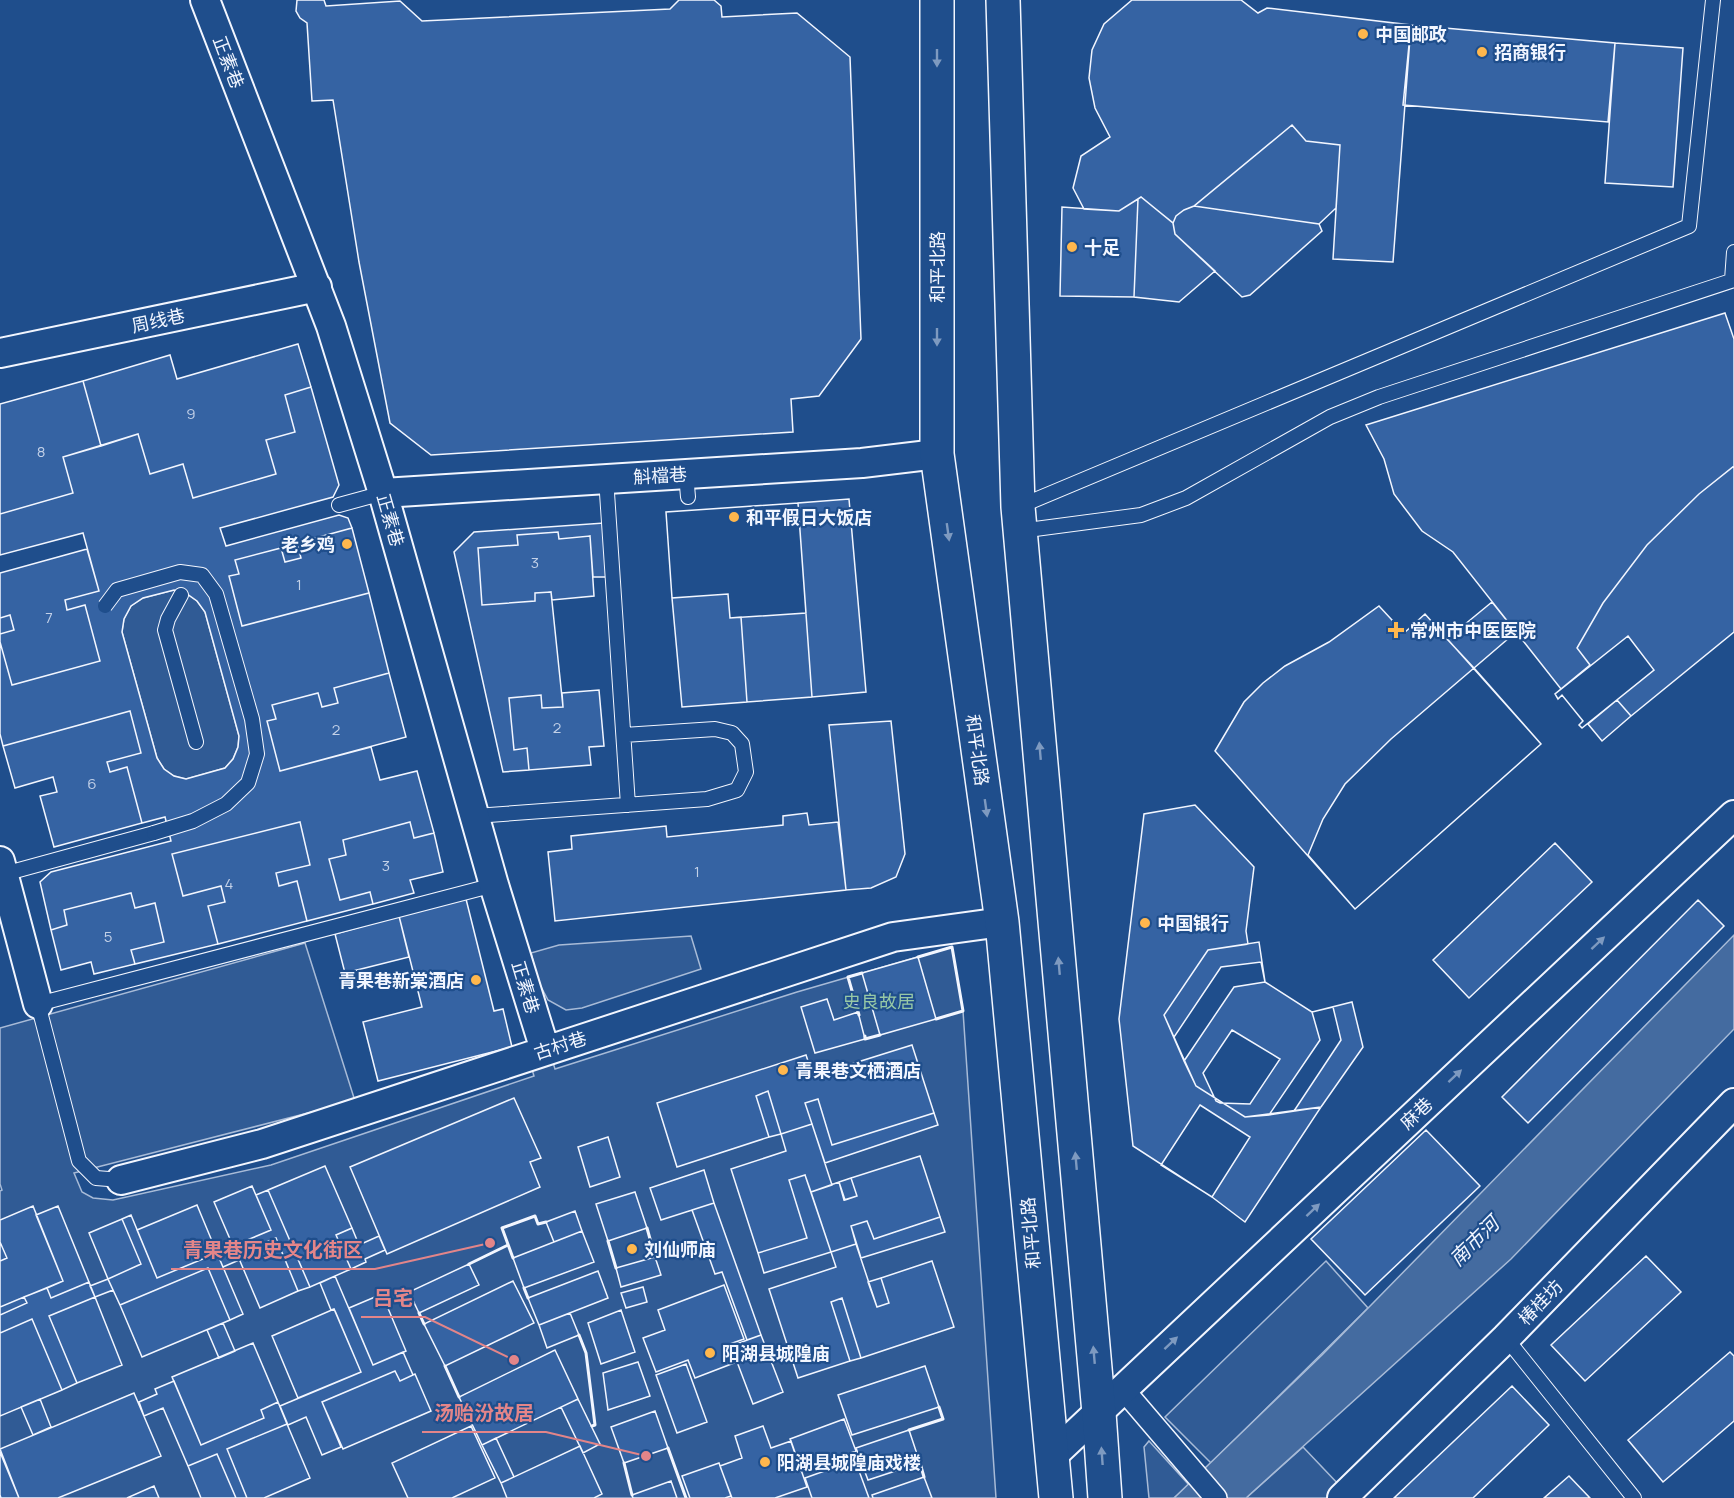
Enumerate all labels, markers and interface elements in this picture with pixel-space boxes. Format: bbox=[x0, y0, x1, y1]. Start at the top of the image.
place label: 中国邮政 bbox=[1375, 22, 1447, 46]
marker: 中国邮政 bbox=[1356, 27, 1370, 41]
street label: 正素巷 bbox=[208, 32, 250, 92]
place label: 招商银行 bbox=[1494, 40, 1566, 64]
marker: 招商银行 bbox=[1475, 45, 1489, 59]
one-way arrow bbox=[932, 49, 942, 68]
street label: 和平北路 bbox=[925, 231, 949, 303]
place label: 十足 bbox=[1084, 235, 1120, 259]
marker: 十足 bbox=[1065, 240, 1079, 254]
street label: 周线巷 bbox=[129, 303, 187, 337]
one-way arrow bbox=[932, 328, 942, 347]
house number: 9 bbox=[186, 403, 196, 424]
house number: 8 bbox=[37, 441, 45, 462]
street label: 斛檔巷 bbox=[632, 462, 688, 488]
street label: 正素巷 bbox=[372, 491, 410, 549]
place label: 和平假日大饭店 bbox=[746, 505, 872, 529]
marker: 和平假日大饭店 bbox=[727, 510, 741, 524]
one-way arrow bbox=[943, 522, 952, 541]
place label: 老乡鸡 bbox=[281, 532, 335, 556]
marker: 老乡鸡 bbox=[340, 537, 354, 551]
house number: 3 bbox=[531, 552, 539, 573]
house number: 1 bbox=[296, 574, 302, 595]
house number: 7 bbox=[45, 607, 53, 628]
place label: 常州市中医医院 bbox=[1410, 618, 1536, 642]
marker: 常州市中医医院 bbox=[1387, 621, 1405, 639]
street label: 和平北路 bbox=[961, 713, 995, 787]
house number: 2 bbox=[553, 717, 561, 738]
house number: 2 bbox=[332, 719, 340, 740]
one-way arrow bbox=[1035, 742, 1045, 761]
house number: 6 bbox=[87, 773, 97, 794]
one-way arrow bbox=[982, 799, 991, 818]
house number: 3 bbox=[382, 855, 390, 876]
house number: 1 bbox=[694, 861, 700, 882]
house number: 4 bbox=[225, 873, 234, 894]
place label: 中国银行 bbox=[1157, 911, 1229, 935]
marker: 中国银行 bbox=[1138, 916, 1152, 930]
house number: 5 bbox=[104, 926, 112, 947]
one-way arrow bbox=[1590, 936, 1605, 950]
one-way arrow bbox=[1054, 957, 1064, 976]
street label: 正素巷 bbox=[507, 958, 545, 1016]
place label: 青果巷新棠酒店 bbox=[338, 968, 464, 992]
marker: 青果巷新棠酒店 bbox=[469, 973, 483, 987]
park label: 史良故居 bbox=[843, 989, 915, 1013]
street label: 古村巷 bbox=[531, 1025, 589, 1065]
place label: 青果巷文栖酒店 bbox=[795, 1058, 921, 1082]
marker: 青果巷文栖酒店 bbox=[776, 1063, 790, 1077]
one-way arrow bbox=[1448, 1069, 1463, 1083]
street label: 麻巷 bbox=[1395, 1092, 1437, 1134]
one-way arrow bbox=[1071, 1151, 1081, 1170]
street label: 和平北路 bbox=[1015, 1196, 1045, 1270]
one-way arrow bbox=[1306, 1203, 1320, 1217]
water label: 南市河 bbox=[1443, 1207, 1508, 1272]
callout: 青果巷历史文化街区 bbox=[171, 1231, 375, 1269]
text: 青果巷历史文化街区 bbox=[183, 1236, 363, 1263]
place label: 刘仙师庙 bbox=[644, 1237, 716, 1261]
marker: 刘仙师庙 bbox=[625, 1242, 639, 1256]
street label: 椿桂坊 bbox=[1513, 1274, 1567, 1330]
callout: 吕宅 bbox=[361, 1279, 425, 1317]
text: 吕宅 bbox=[373, 1284, 413, 1311]
one-way arrow bbox=[1163, 1336, 1178, 1350]
place label: 阳湖县城隍庙 bbox=[722, 1341, 830, 1365]
one-way arrow bbox=[1089, 1345, 1099, 1364]
marker: 阳湖县城隍庙 bbox=[703, 1346, 717, 1360]
callout: 汤贻汾故居 bbox=[422, 1394, 546, 1432]
text: 汤贻汾故居 bbox=[434, 1399, 534, 1426]
one-way arrow bbox=[1097, 1446, 1107, 1465]
place label: 阳湖县城隍庙戏楼 bbox=[777, 1450, 921, 1474]
marker: 阳湖县城隍庙戏楼 bbox=[758, 1455, 772, 1469]

